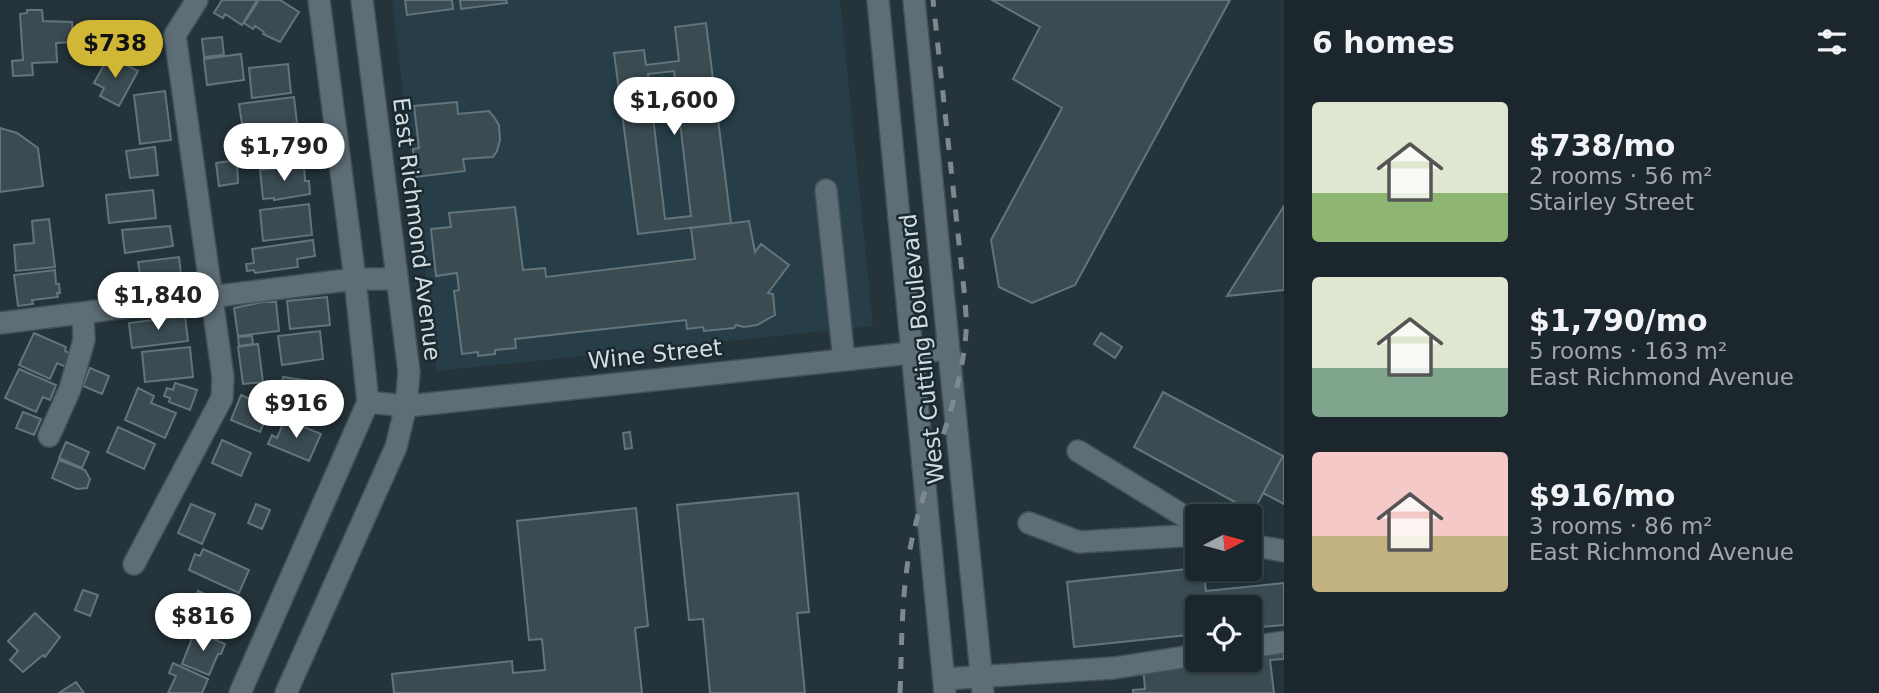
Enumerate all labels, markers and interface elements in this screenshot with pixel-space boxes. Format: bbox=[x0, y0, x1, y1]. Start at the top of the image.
pin: $738 bbox=[74, 20, 156, 80]
icon: filters bbox=[1813, 23, 1851, 61]
text: 6 homes bbox=[1312, 25, 1455, 60]
text: $738 bbox=[83, 30, 147, 56]
pin: $1,600 bbox=[617, 78, 731, 137]
text: $1,600 bbox=[630, 87, 718, 113]
street label: East Richmond Avenue bbox=[388, 96, 446, 362]
pin: $1,790 bbox=[227, 124, 341, 183]
text: $738/mo bbox=[1529, 128, 1675, 163]
icon: home bbox=[1368, 130, 1452, 214]
text: $1,790 bbox=[240, 133, 328, 159]
text: 2 rooms · 56 m² bbox=[1529, 163, 1713, 189]
text: Stairley Street bbox=[1529, 189, 1694, 215]
street label: West Cutting Boulevard bbox=[895, 213, 949, 485]
pin: $1,840 bbox=[101, 272, 215, 332]
text: $1,840 bbox=[114, 282, 202, 308]
text: $1,790/mo bbox=[1529, 303, 1708, 338]
icon: home bbox=[1368, 305, 1452, 389]
street label: Wine Street bbox=[587, 334, 723, 374]
text: 5 rooms · 163 m² bbox=[1529, 338, 1727, 364]
text: East Richmond Avenue bbox=[1529, 364, 1794, 390]
pin: $916 bbox=[255, 380, 337, 440]
text: $916 bbox=[264, 390, 328, 416]
text: $916/mo bbox=[1529, 478, 1675, 513]
icon: home bbox=[1368, 480, 1452, 564]
north arrow bbox=[1185, 504, 1262, 581]
map controls bbox=[1185, 504, 1262, 672]
text: 3 rooms · 86 m² bbox=[1529, 513, 1713, 539]
text: East Richmond Avenue bbox=[1529, 539, 1794, 565]
pin: $816 bbox=[162, 594, 244, 653]
button: locate bbox=[1185, 595, 1262, 672]
text: $816 bbox=[171, 603, 235, 629]

